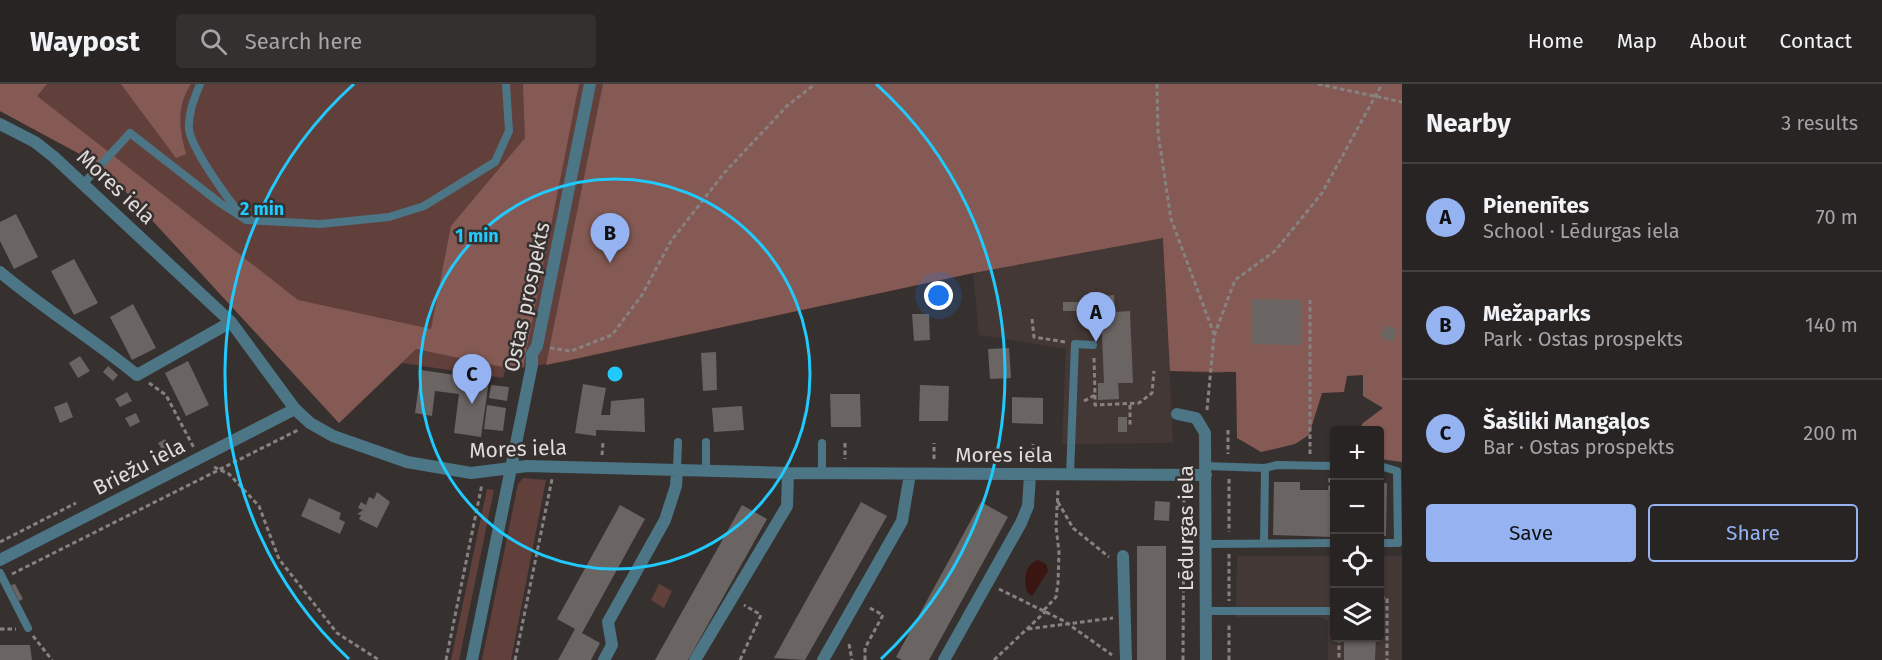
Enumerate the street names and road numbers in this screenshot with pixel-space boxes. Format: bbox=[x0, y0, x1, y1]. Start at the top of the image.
street label: Mores iela bbox=[71, 144, 161, 230]
street label: Ostas prospekts bbox=[498, 220, 556, 374]
street label: Briežu iela bbox=[89, 433, 189, 501]
street label: Mores iela bbox=[469, 434, 567, 464]
street label: Mores iela bbox=[955, 442, 1053, 468]
street label: Lēdurgas iela bbox=[1173, 465, 1199, 591]

